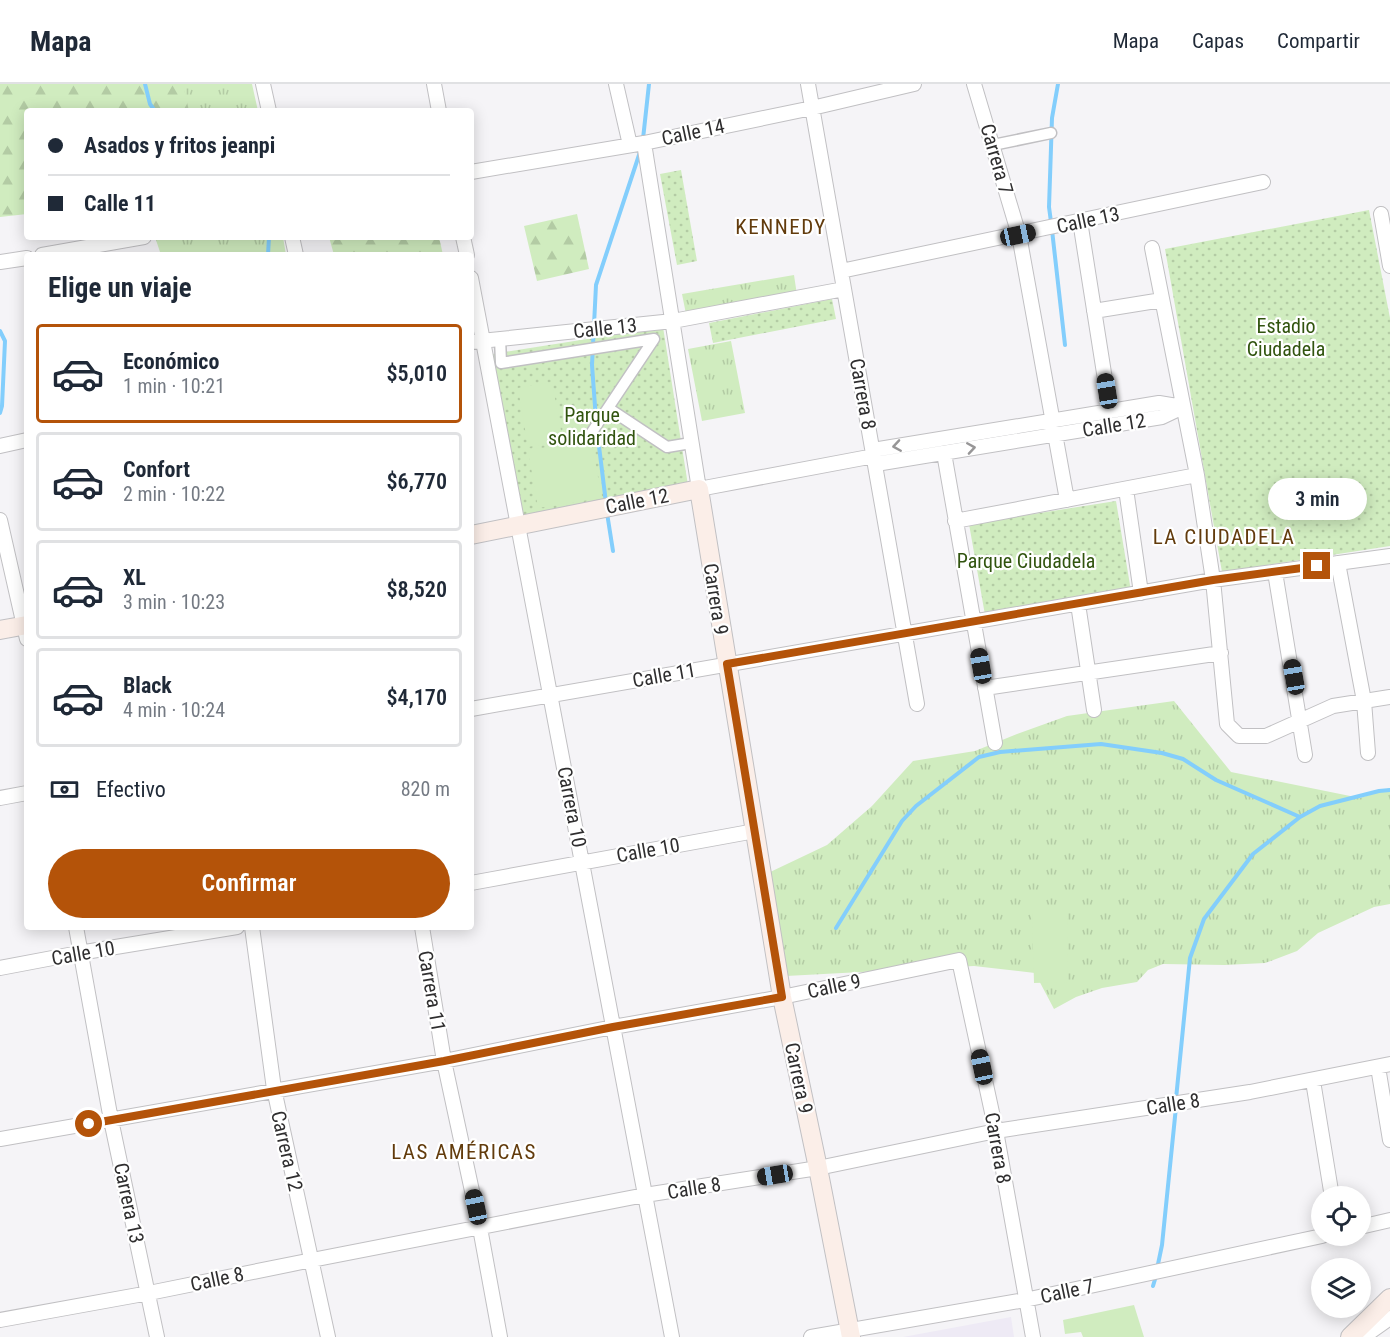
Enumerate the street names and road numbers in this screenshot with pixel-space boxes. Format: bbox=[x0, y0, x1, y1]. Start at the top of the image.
street label: Calle 14 bbox=[659, 114, 727, 150]
street label: Carrera 7 bbox=[976, 121, 1018, 197]
street label: Calle 13 bbox=[1054, 202, 1122, 238]
street label: Calle 13 bbox=[572, 313, 638, 343]
street label: Carrera 8 bbox=[845, 356, 881, 432]
street label: Calle 12 bbox=[1081, 408, 1148, 442]
street label: Calle 12 bbox=[603, 483, 671, 519]
street label: Carrera 9 bbox=[699, 562, 733, 636]
street label: Calle 11 bbox=[630, 658, 698, 692]
street label: Carrera 10 bbox=[552, 765, 592, 849]
street label: Calle 10 bbox=[614, 833, 682, 867]
street label: Calle 10 bbox=[49, 936, 117, 970]
street label: Carrera 11 bbox=[413, 949, 451, 1033]
street label: Calle 9 bbox=[805, 969, 863, 1003]
street label: Carrera 9 bbox=[780, 1040, 818, 1116]
street label: Calle 8 bbox=[1144, 1088, 1202, 1120]
street label: Carrera 12 bbox=[266, 1108, 308, 1194]
street label: Carrera 8 bbox=[980, 1110, 1016, 1186]
street label: Carrera 13 bbox=[109, 1160, 149, 1246]
street label: Calle 8 bbox=[665, 1172, 723, 1204]
street label: Calle 8 bbox=[188, 1262, 246, 1296]
street label: Calle 7 bbox=[1038, 1274, 1096, 1308]

